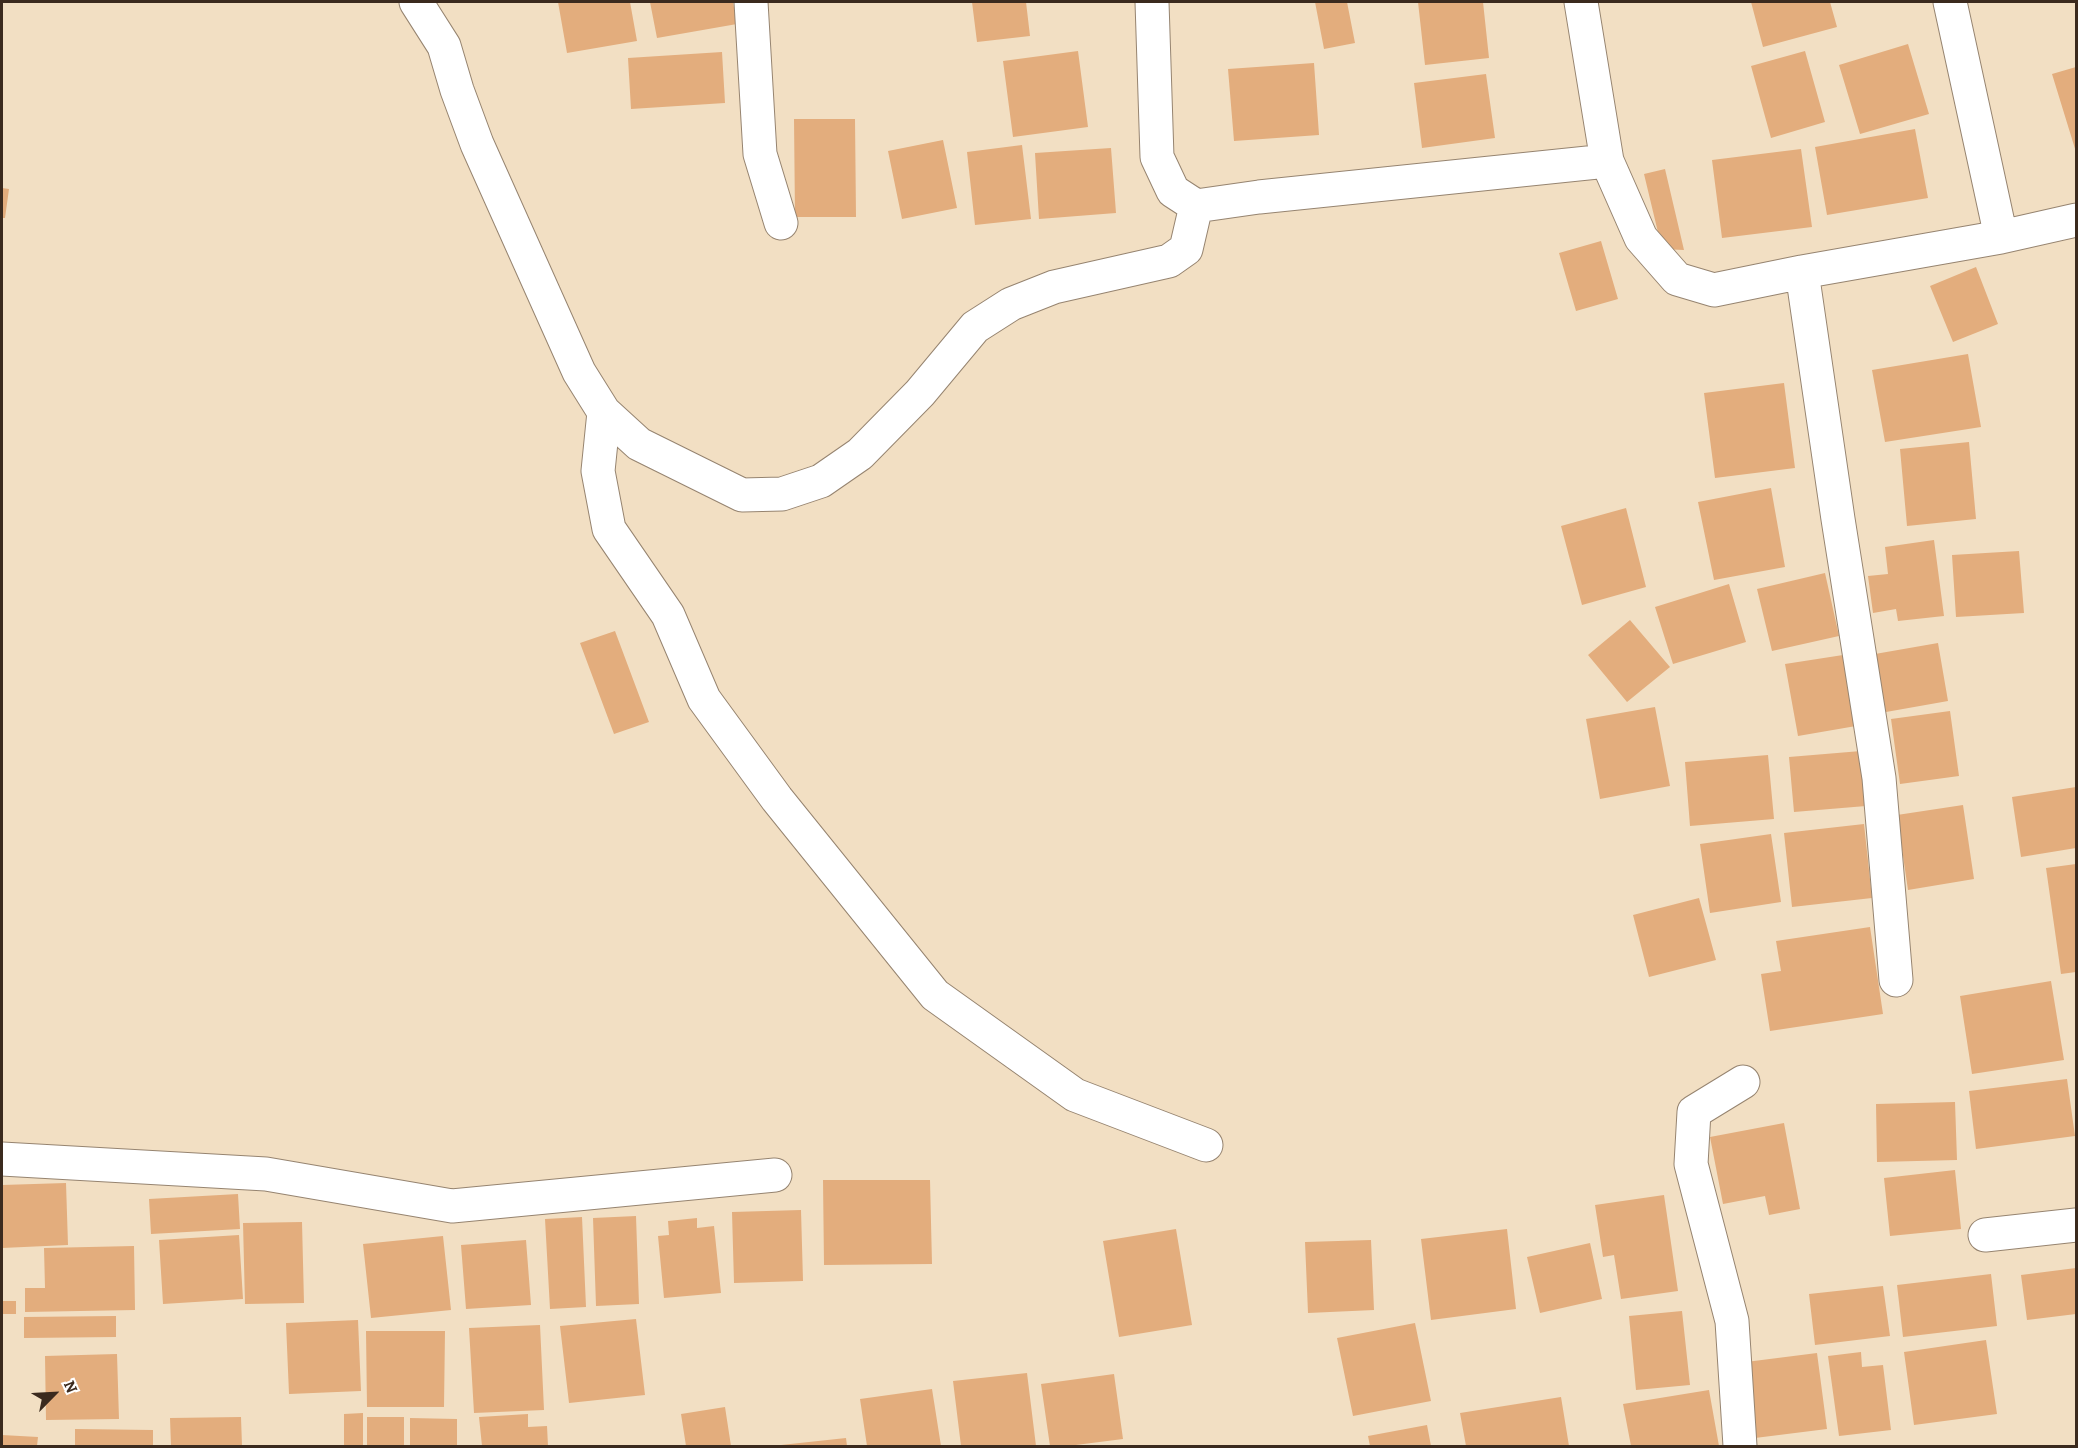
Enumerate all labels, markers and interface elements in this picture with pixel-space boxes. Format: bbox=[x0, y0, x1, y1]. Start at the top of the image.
north arrow bbox=[24, 1364, 84, 1424]
text: N bbox=[58, 1377, 83, 1396]

